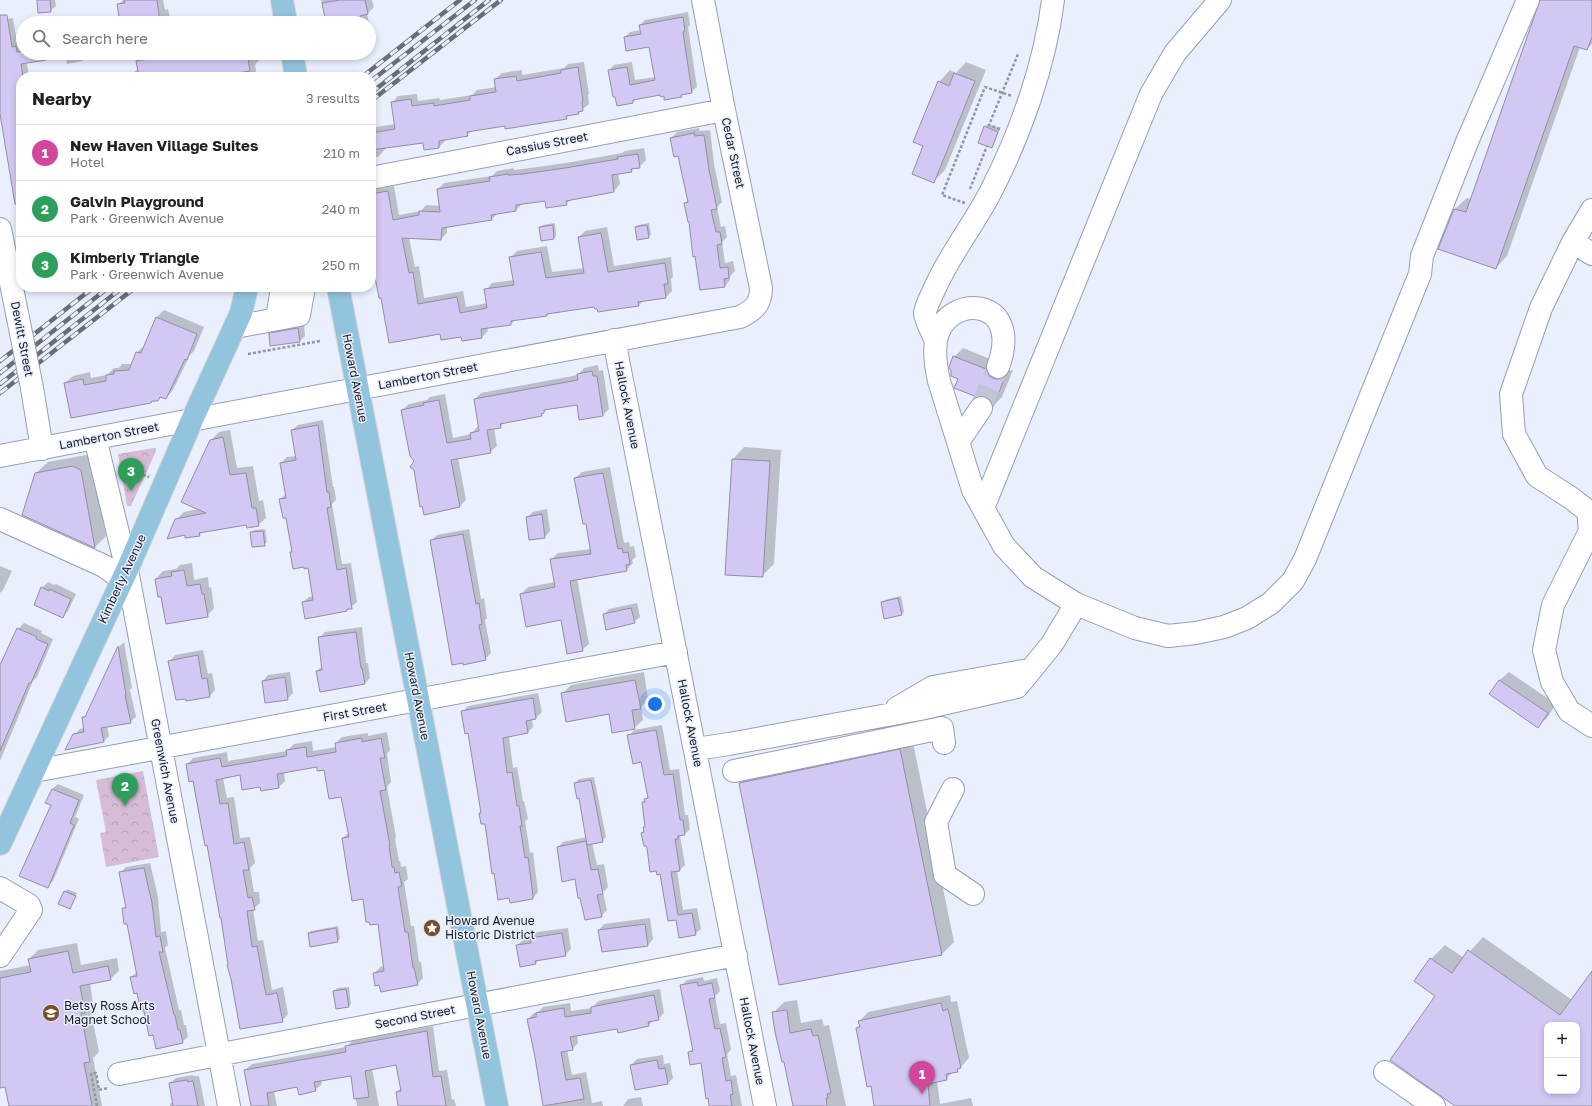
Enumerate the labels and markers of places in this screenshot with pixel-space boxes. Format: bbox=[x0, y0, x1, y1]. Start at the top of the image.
pin: 3 bbox=[118, 458, 144, 491]
pin: 2 bbox=[112, 773, 138, 806]
place label: Howard Avenue Historic District bbox=[445, 913, 535, 942]
place icon: Howard Avenue Historic District bbox=[422, 918, 442, 938]
place label: Betsy Ross Arts Magnet School bbox=[64, 998, 155, 1027]
school or university icon: Betsy Ross Arts Magnet School bbox=[41, 1003, 61, 1023]
pin: 1 bbox=[909, 1061, 935, 1094]

